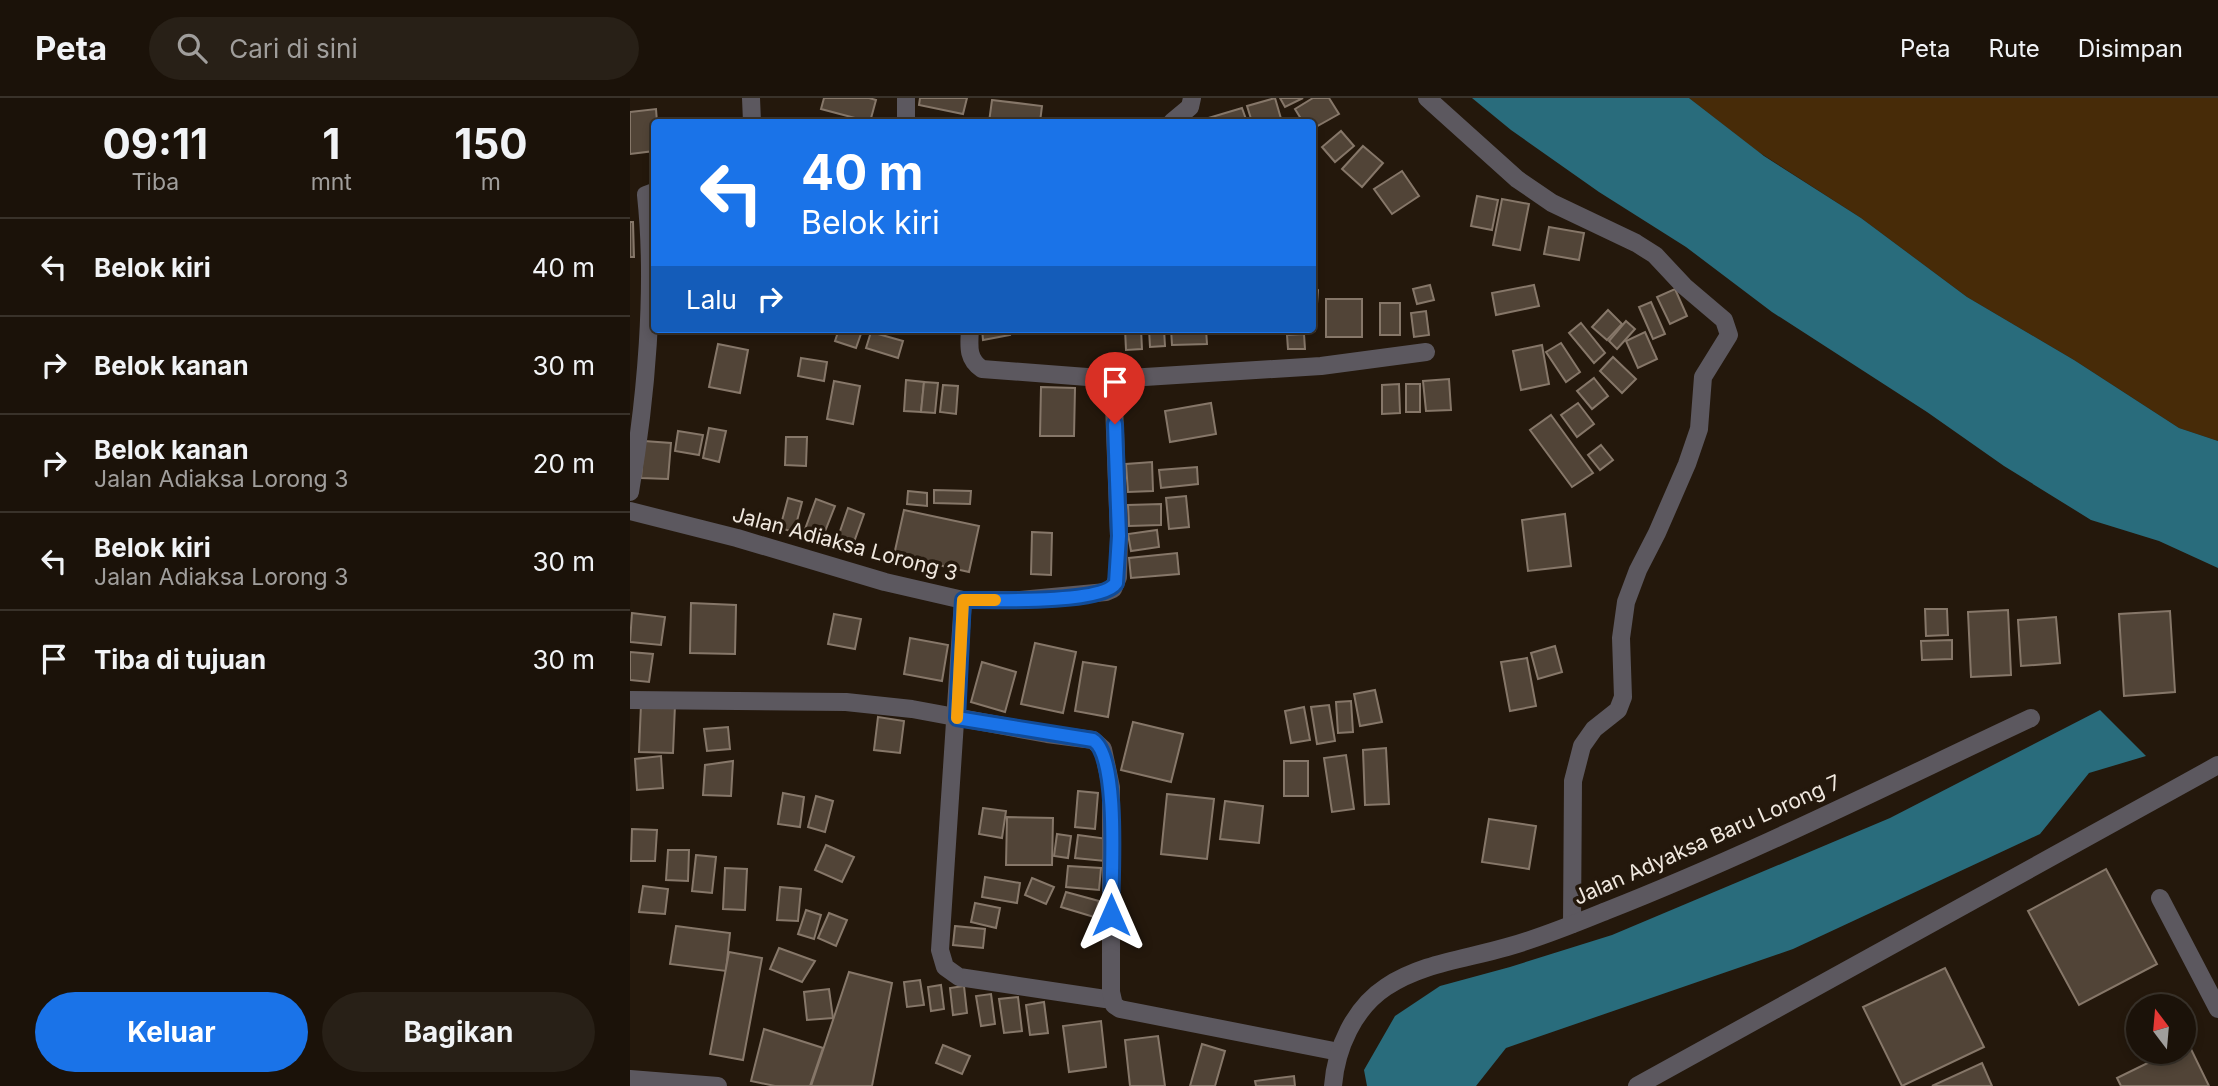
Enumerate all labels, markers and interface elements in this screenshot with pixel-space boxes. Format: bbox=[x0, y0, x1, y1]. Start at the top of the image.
search box bbox=[149, 17, 639, 80]
text: Peta bbox=[35, 28, 107, 68]
icon: search bbox=[173, 29, 211, 67]
text: Cari di sini bbox=[229, 33, 358, 64]
text: Peta bbox=[1900, 34, 1951, 63]
text: Rute bbox=[1989, 34, 2040, 63]
text: Disimpan bbox=[2078, 34, 2183, 63]
text: 09:11 bbox=[102, 118, 208, 169]
text: 1 bbox=[322, 118, 340, 169]
text: 150 bbox=[454, 118, 528, 169]
text: 40 m bbox=[801, 143, 924, 202]
icon: left bbox=[686, 147, 777, 238]
text: Tiba bbox=[131, 168, 179, 196]
text: mnt bbox=[311, 168, 352, 196]
text: m bbox=[481, 168, 501, 196]
text: Belok kiri bbox=[801, 203, 940, 242]
icon: left bbox=[35, 248, 73, 286]
text: Belok kiri bbox=[94, 252, 211, 283]
text: 40 m bbox=[532, 252, 595, 283]
icon: right bbox=[751, 280, 789, 318]
text: Lalu bbox=[686, 284, 737, 315]
icon: right bbox=[35, 346, 73, 384]
text: Belok kanan bbox=[94, 350, 249, 381]
text: 30 m bbox=[532, 350, 595, 381]
pin bbox=[1085, 352, 1145, 424]
icon: arrive bbox=[1096, 363, 1134, 401]
text: Belok kanan bbox=[94, 434, 249, 465]
icon: right bbox=[35, 444, 73, 482]
text: 20 m bbox=[533, 448, 595, 479]
text: Jalan Adiaksa Lorong 3 bbox=[94, 465, 348, 493]
street label: Jalan Adiaksa Lorong 3 bbox=[730, 501, 961, 586]
text: Belok kiri bbox=[94, 532, 211, 563]
icon: left bbox=[35, 542, 73, 580]
text: 30 m bbox=[532, 546, 595, 577]
text: Jalan Adiaksa Lorong 3 bbox=[94, 563, 348, 591]
icon: arrive bbox=[35, 640, 73, 678]
text: Tiba di tujuan bbox=[94, 644, 266, 675]
text: 30 m bbox=[532, 644, 595, 675]
street label: Jalan Adyaksa Baru Lorong 7 bbox=[1569, 769, 1844, 910]
position arrow bbox=[1074, 878, 1148, 952]
button: Keluar bbox=[35, 992, 308, 1072]
button: Bagikan bbox=[322, 992, 595, 1072]
north arrow bbox=[2126, 994, 2196, 1064]
map controls bbox=[2126, 994, 2196, 1064]

